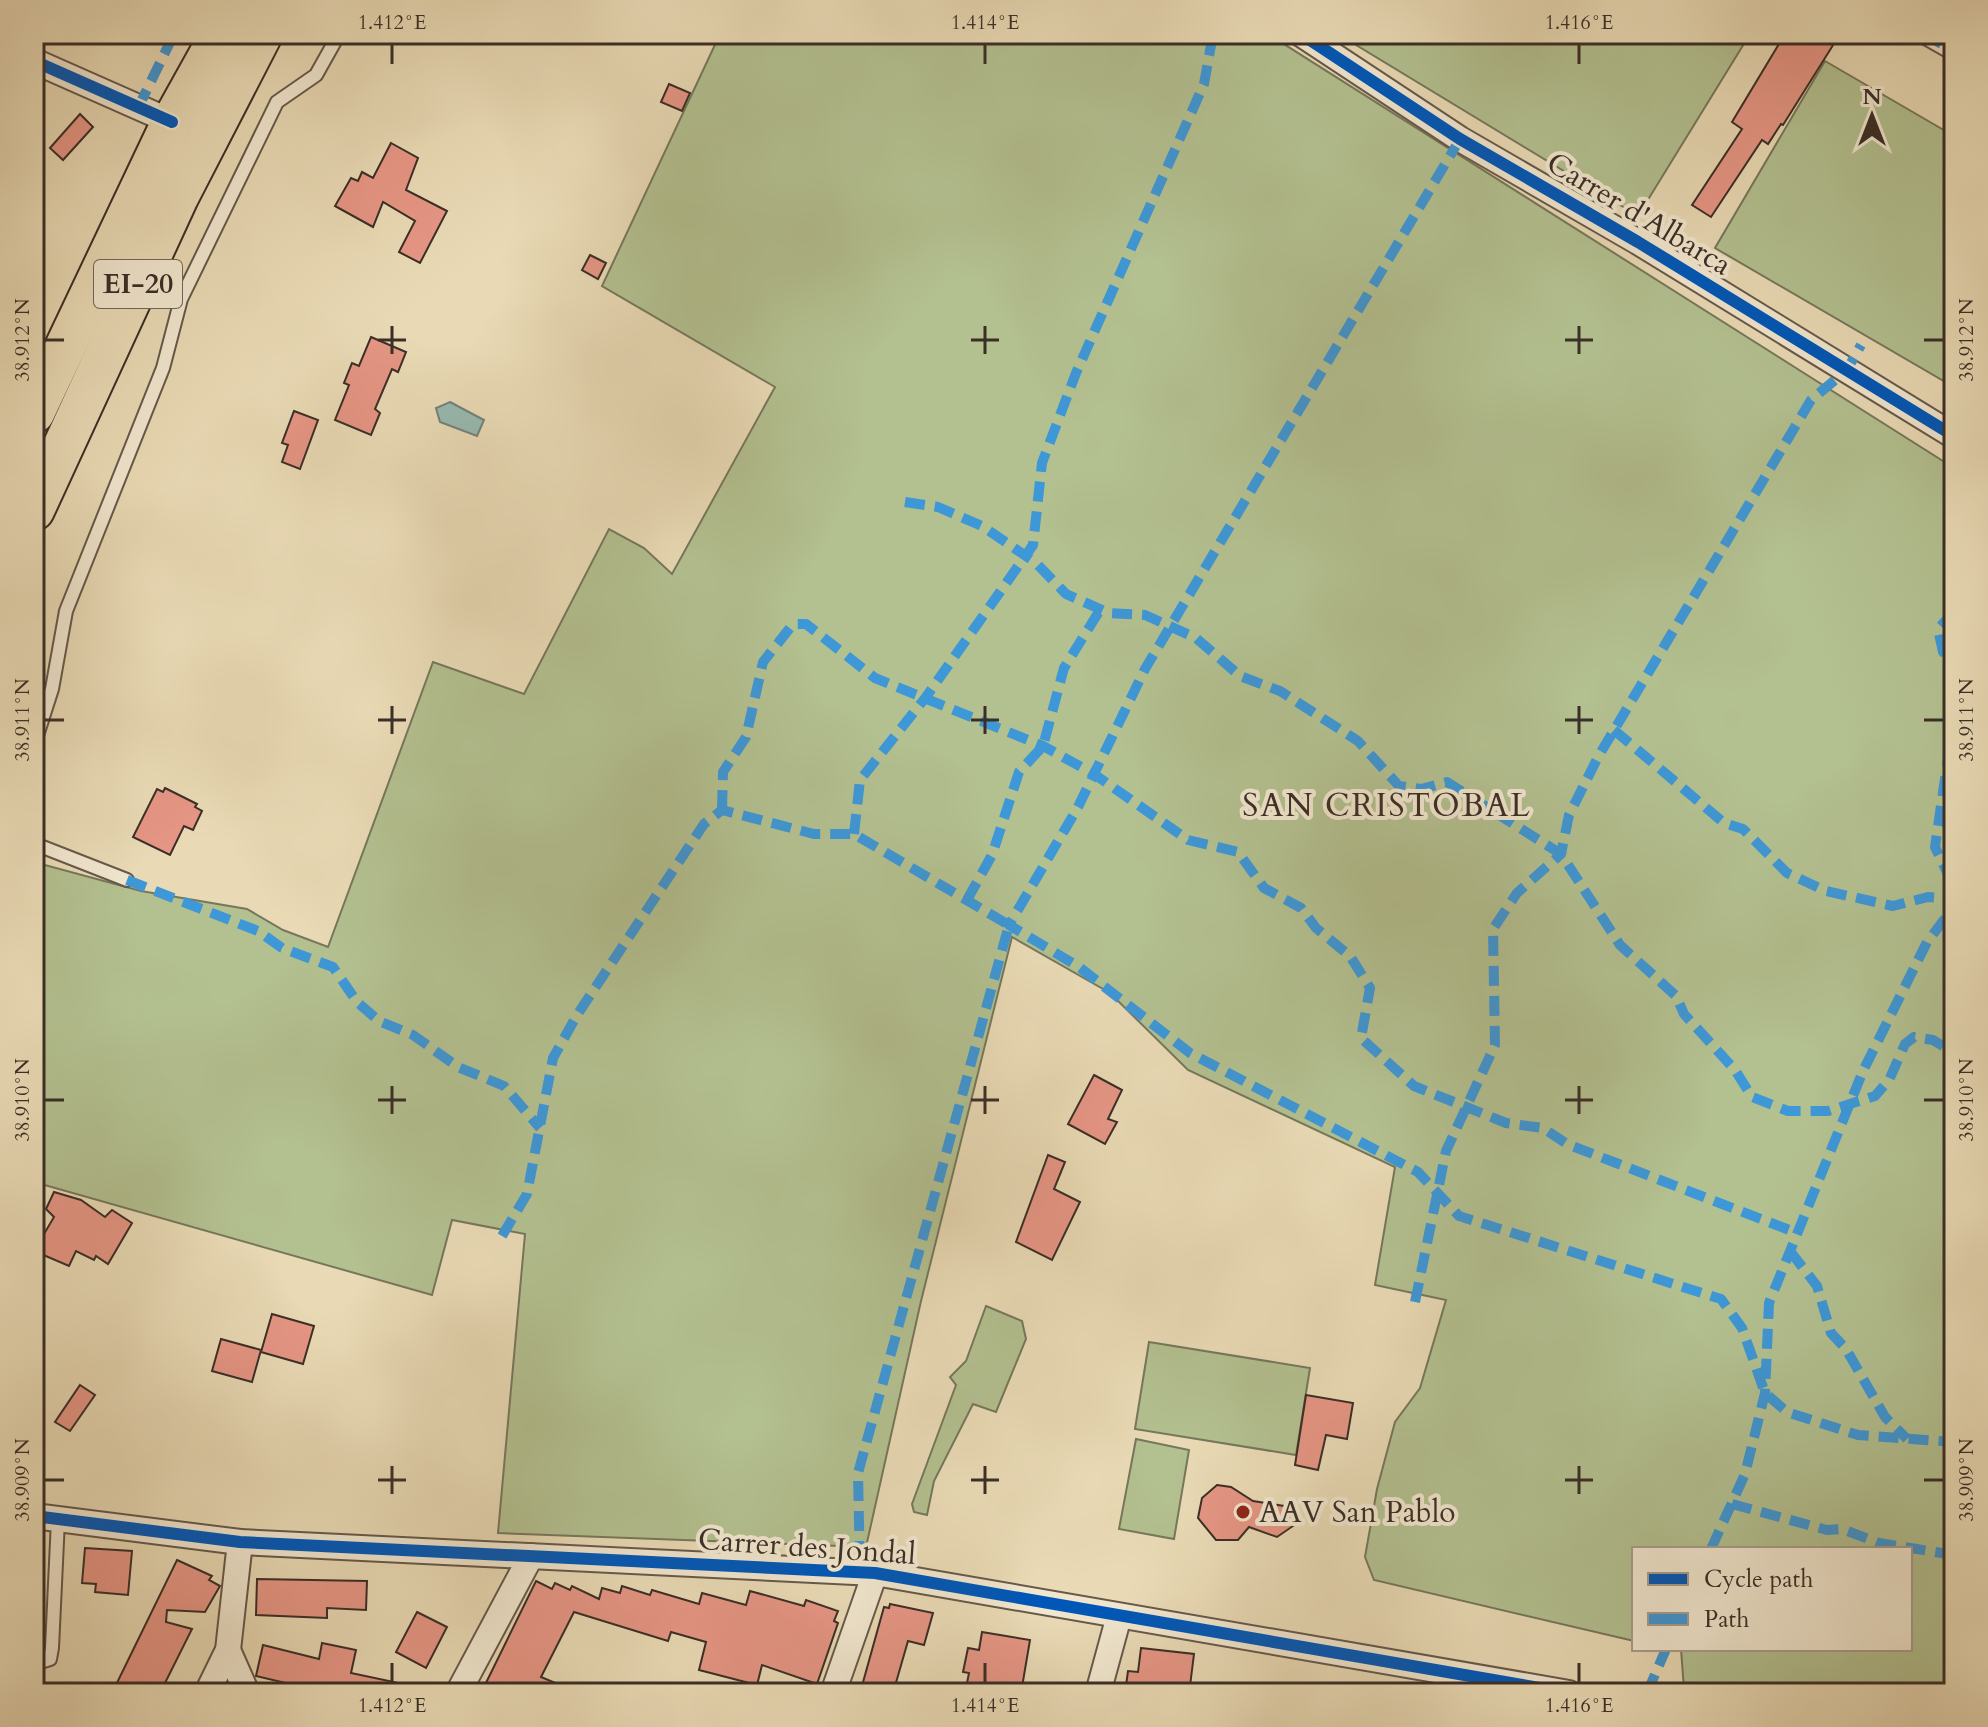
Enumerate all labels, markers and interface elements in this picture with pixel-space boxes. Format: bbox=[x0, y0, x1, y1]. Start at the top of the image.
text: 1.412°E bbox=[358, 9, 426, 36]
text: 1.414°E bbox=[951, 9, 1019, 36]
text: 1.416°E bbox=[1545, 9, 1613, 36]
north arrow bbox=[1832, 76, 1912, 156]
text: N bbox=[1862, 82, 1882, 112]
street label: Carrer d'Albarca bbox=[1539, 143, 1739, 285]
road number: EI-20 bbox=[94, 260, 182, 308]
text: 38.912°N bbox=[9, 298, 36, 382]
text: 38.912°N bbox=[1953, 298, 1980, 382]
text: 38.911°N bbox=[9, 678, 36, 762]
text: 38.911°N bbox=[1953, 678, 1980, 762]
district label: SAN CRISTOBAL bbox=[1242, 784, 1532, 828]
text: 38.910°N bbox=[9, 1058, 36, 1142]
text: 38.910°N bbox=[1953, 1058, 1980, 1142]
text: 38.909°N bbox=[9, 1438, 36, 1522]
text: 38.909°N bbox=[1953, 1438, 1980, 1522]
place label: AAV San Pablo bbox=[1259, 1492, 1456, 1533]
marker: AAV San Pablo bbox=[1234, 1503, 1252, 1521]
street label: Carrer des Jondal bbox=[697, 1519, 918, 1575]
legend bbox=[1632, 1547, 1912, 1651]
text: Cycle path bbox=[1704, 1563, 1813, 1596]
text: Path bbox=[1704, 1603, 1749, 1636]
text: 1.412°E bbox=[358, 1692, 426, 1719]
text: 1.414°E bbox=[951, 1692, 1019, 1719]
text: 1.416°E bbox=[1545, 1692, 1613, 1719]

